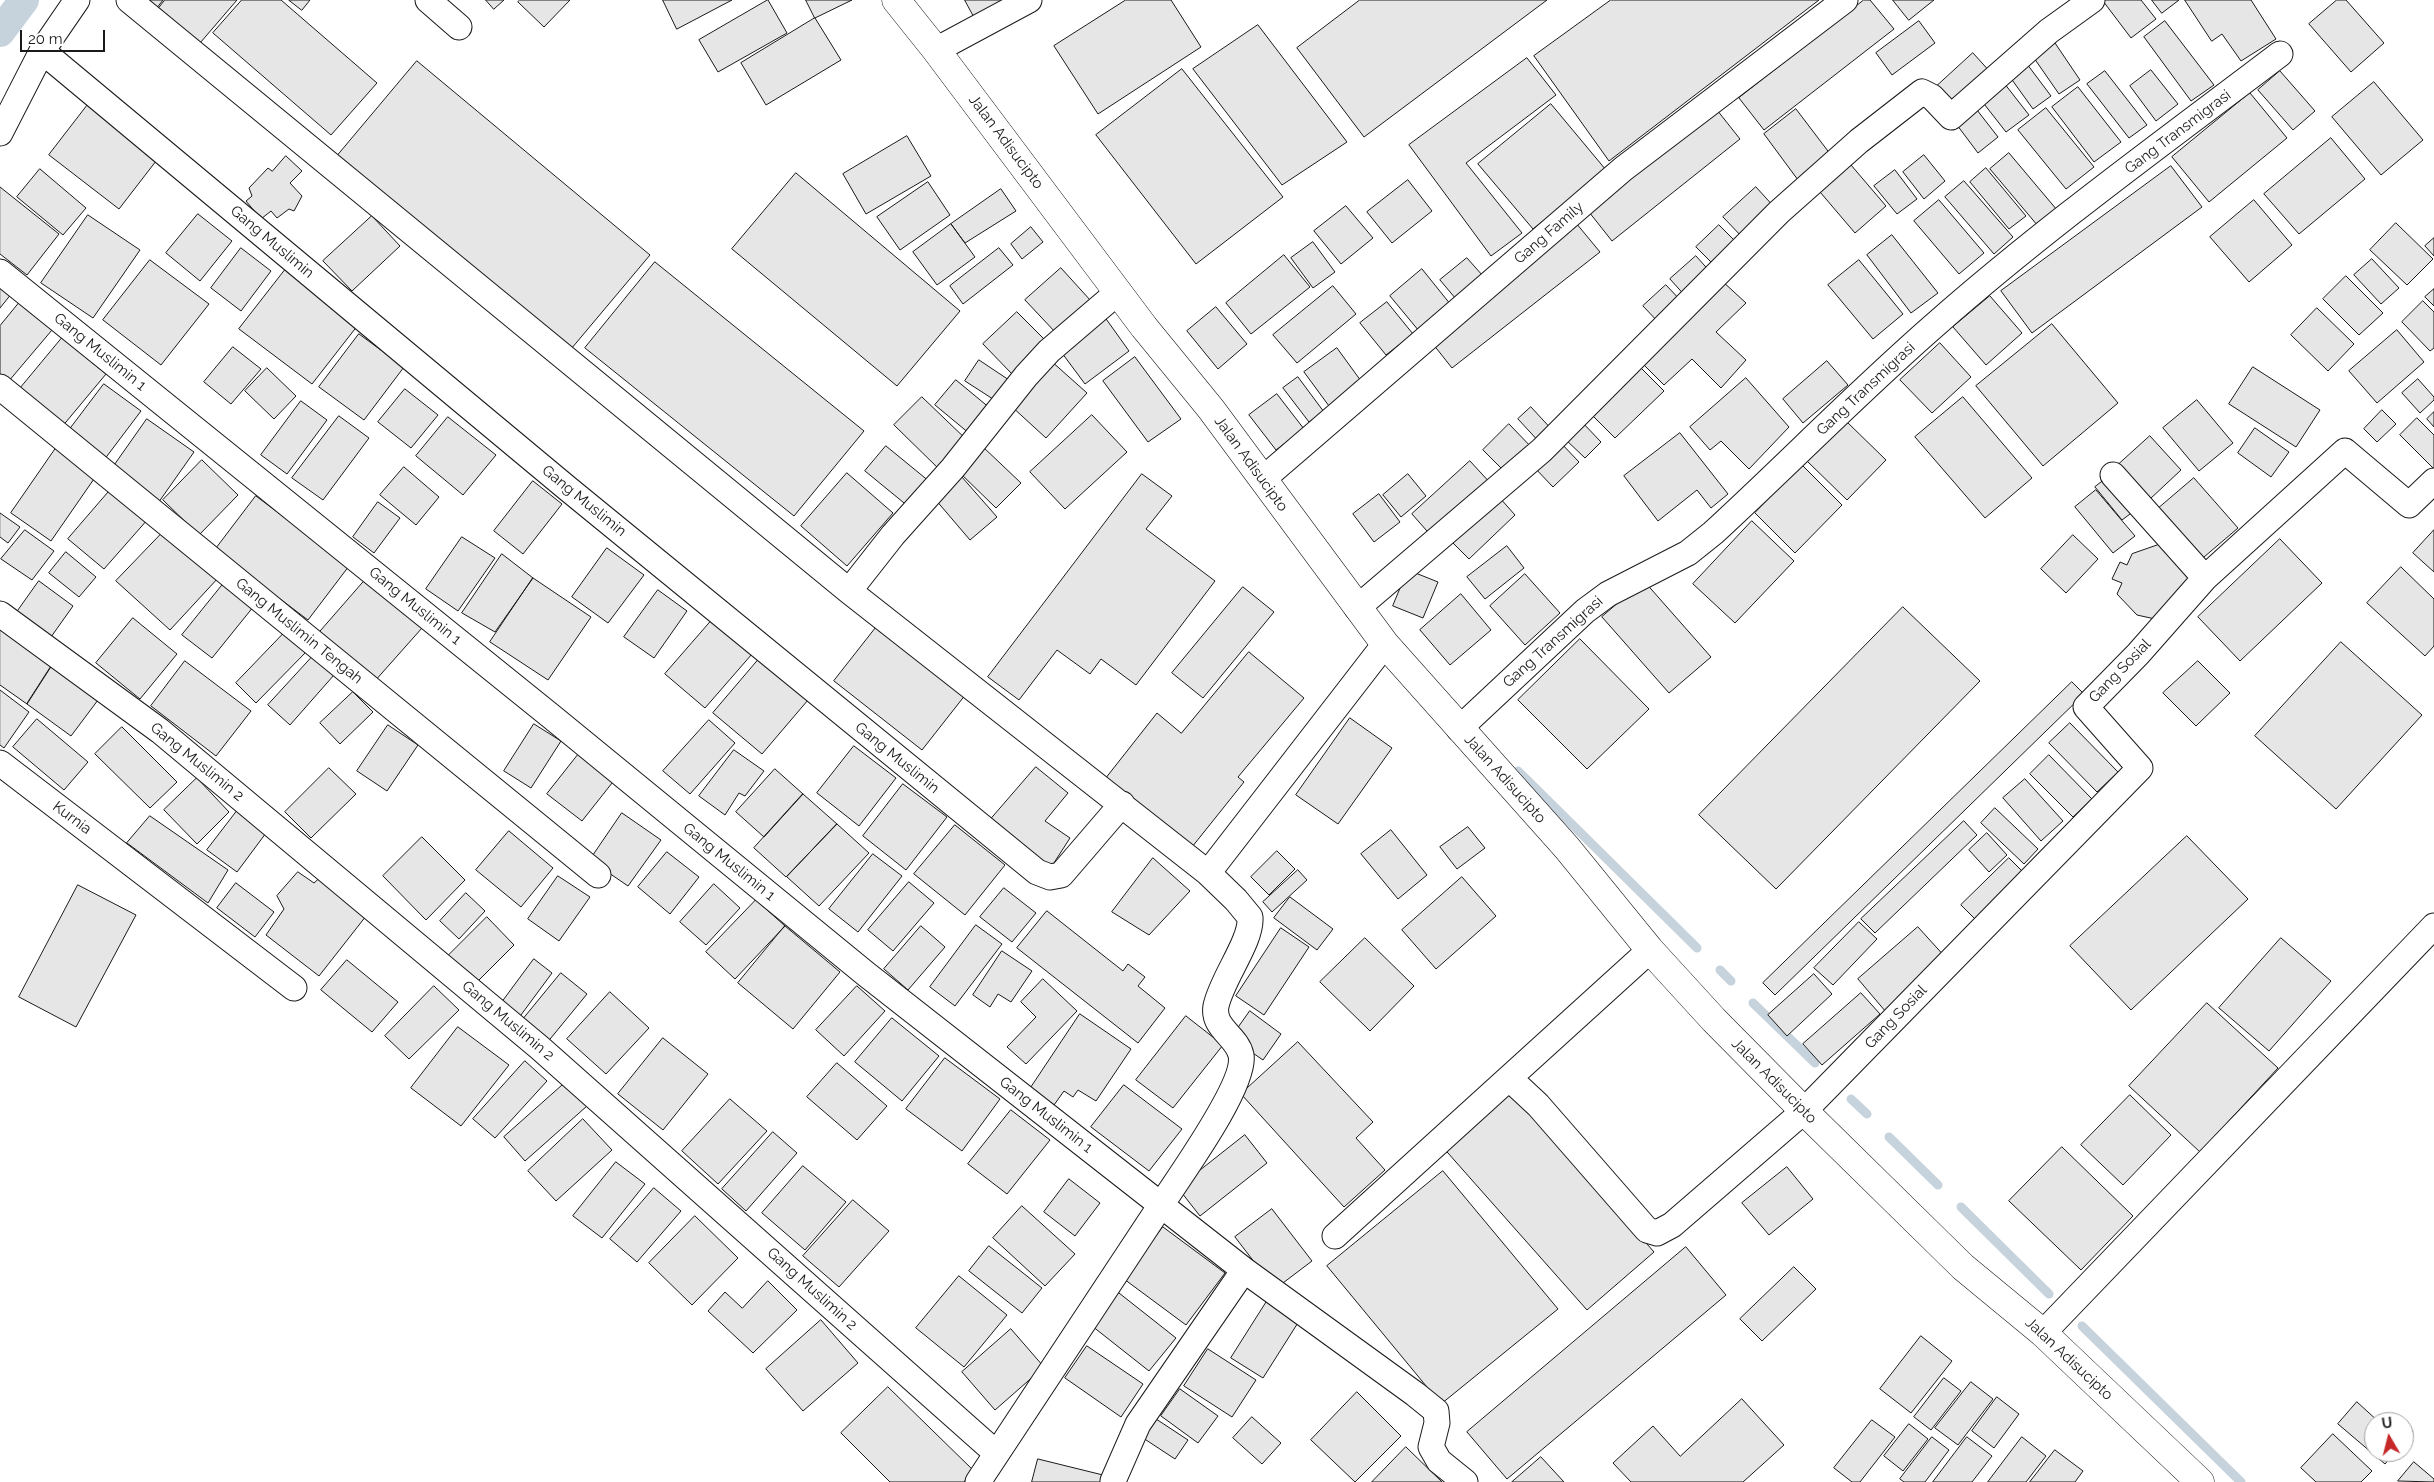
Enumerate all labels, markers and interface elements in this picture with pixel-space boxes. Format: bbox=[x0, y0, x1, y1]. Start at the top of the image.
scale bar bbox=[22, 20, 108, 52]
text: 20 m bbox=[28, 30, 63, 48]
street label: Gang Transmigrasi bbox=[2121, 86, 2235, 178]
street label: Jalan Adisucipto bbox=[965, 91, 1047, 193]
street label: Gang Family bbox=[1511, 198, 1587, 268]
street label: Gang Muslimin bbox=[227, 202, 317, 282]
street label: Gang Muslimin 1 bbox=[50, 309, 150, 395]
street label: Gang Transmigrasi bbox=[1813, 339, 1919, 439]
street label: Jalan Adisucipto bbox=[1210, 413, 1292, 515]
street label: Gang Muslimin bbox=[538, 462, 630, 540]
street label: Gang Muslimin 1 bbox=[365, 563, 465, 649]
street label: Gang Muslimin Tengah bbox=[232, 574, 366, 688]
street label: Gang Transmigrasi bbox=[1499, 592, 1607, 692]
street label: Gang Sosial bbox=[2085, 635, 2155, 707]
street label: Gang Muslimin 2 bbox=[147, 719, 247, 805]
street label: Gang Muslimin bbox=[851, 719, 943, 797]
street label: Jalan Adisucipto bbox=[1460, 731, 1550, 827]
street label: Kurnia bbox=[49, 798, 95, 838]
street label: Gang Muslimin 1 bbox=[679, 819, 779, 905]
street label: Gang Muslimin 2 bbox=[458, 977, 558, 1065]
street label: Gang Sosial bbox=[1861, 981, 1931, 1053]
street label: Jalan Adisucipto bbox=[1728, 1035, 1820, 1127]
street label: Gang Muslimin 1 bbox=[996, 1073, 1096, 1157]
street label: Gang Muslimin 2 bbox=[763, 1244, 861, 1334]
street label: Jalan Adisucipto bbox=[2021, 1314, 2117, 1404]
north arrow bbox=[2364, 1412, 2414, 1462]
text: U bbox=[2381, 1414, 2393, 1432]

